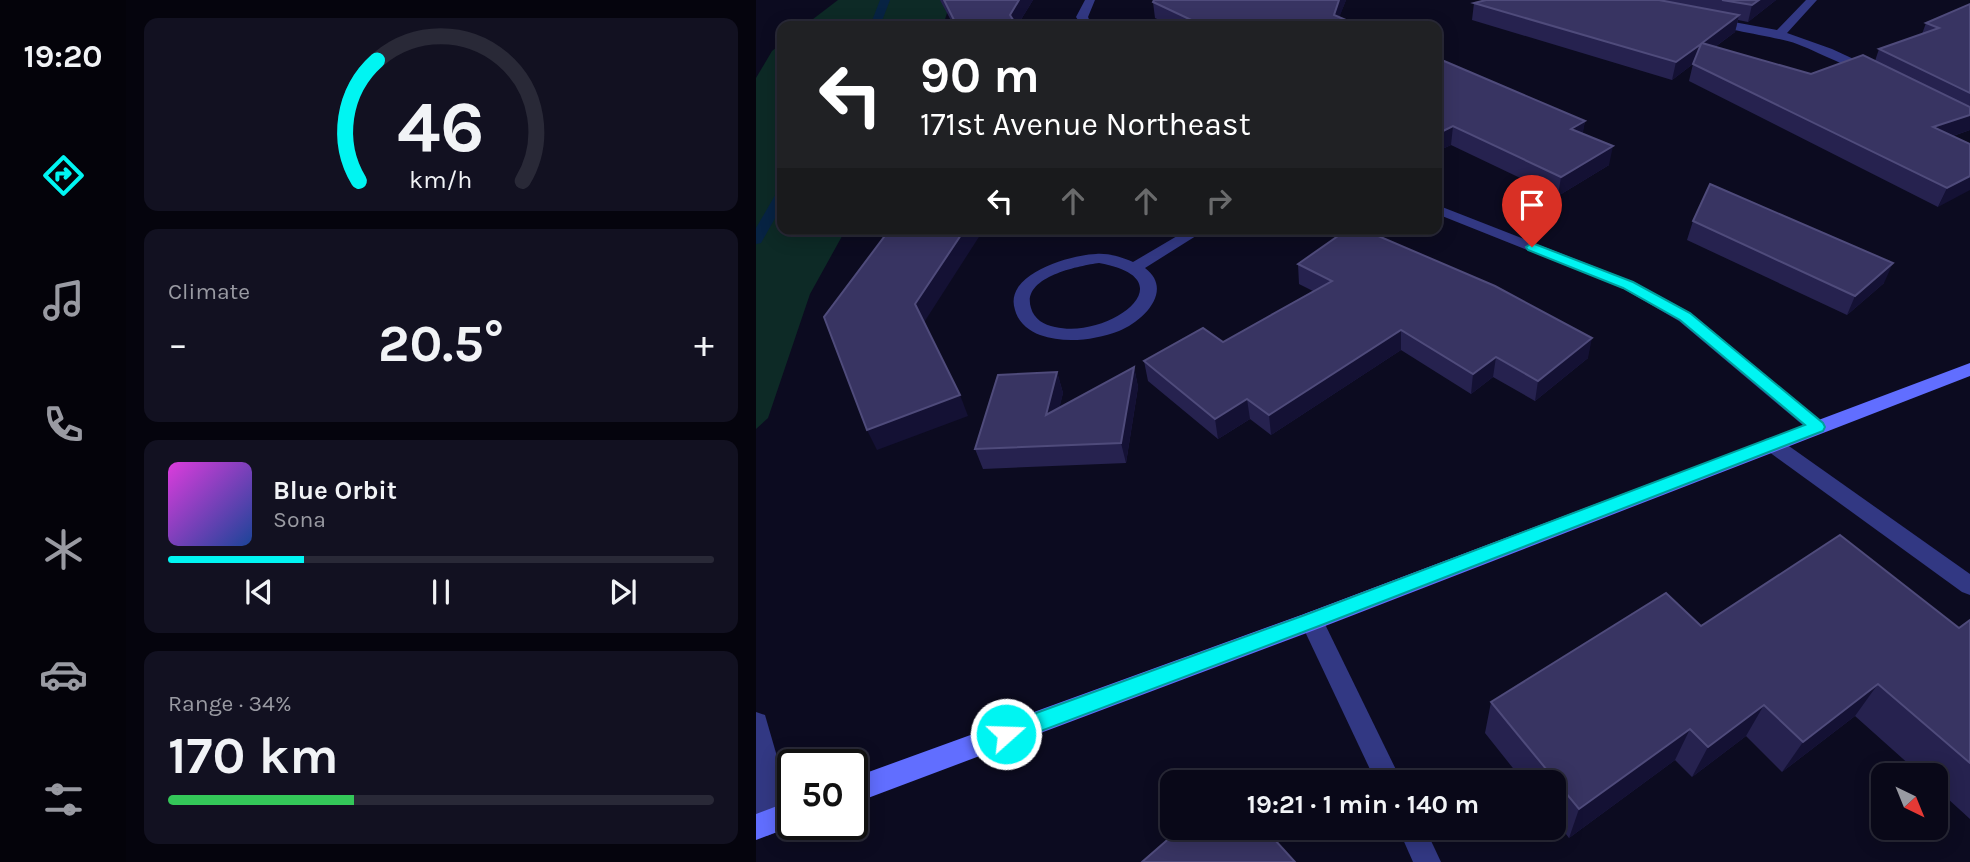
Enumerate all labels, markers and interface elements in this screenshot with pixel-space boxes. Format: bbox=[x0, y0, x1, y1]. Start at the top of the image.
text: 19:20 bbox=[23, 38, 103, 75]
text: 90 m bbox=[920, 47, 1040, 104]
icon: left bbox=[805, 49, 896, 140]
text: 46 bbox=[397, 84, 485, 169]
text: 171st Avenue Northeast bbox=[920, 106, 1251, 143]
icon: directions bbox=[39, 151, 88, 200]
text: km/h bbox=[409, 164, 473, 193]
pin bbox=[1502, 175, 1562, 247]
icon: left bbox=[981, 182, 1019, 220]
icon: ahead bbox=[1054, 182, 1092, 220]
icon: ahead bbox=[1127, 182, 1165, 220]
icon: right bbox=[1200, 182, 1238, 220]
icon: arrive bbox=[1513, 186, 1551, 224]
icon: music bbox=[39, 276, 88, 325]
text: Climate bbox=[168, 278, 250, 305]
text: 20.5° bbox=[378, 313, 504, 374]
text: − bbox=[168, 322, 188, 367]
text: + bbox=[694, 322, 714, 367]
icon: phone bbox=[39, 400, 88, 449]
text: Blue Orbit bbox=[273, 475, 397, 506]
text: Sona bbox=[273, 506, 326, 533]
icon: climate bbox=[39, 525, 88, 574]
icon: previous bbox=[240, 573, 278, 611]
icon: pause bbox=[422, 573, 460, 611]
icon: next bbox=[604, 573, 642, 611]
icon: car bbox=[39, 650, 88, 699]
text: Range · 34% bbox=[168, 690, 292, 717]
position arrow bbox=[969, 697, 1043, 771]
text: 170 km bbox=[168, 725, 339, 786]
speed limit sign: 50 bbox=[777, 749, 868, 840]
north arrow bbox=[1871, 763, 1948, 840]
map controls bbox=[1871, 763, 1948, 840]
icon: filters bbox=[39, 775, 88, 824]
text: 19:21 · 1 min · 140 m bbox=[1247, 789, 1479, 820]

